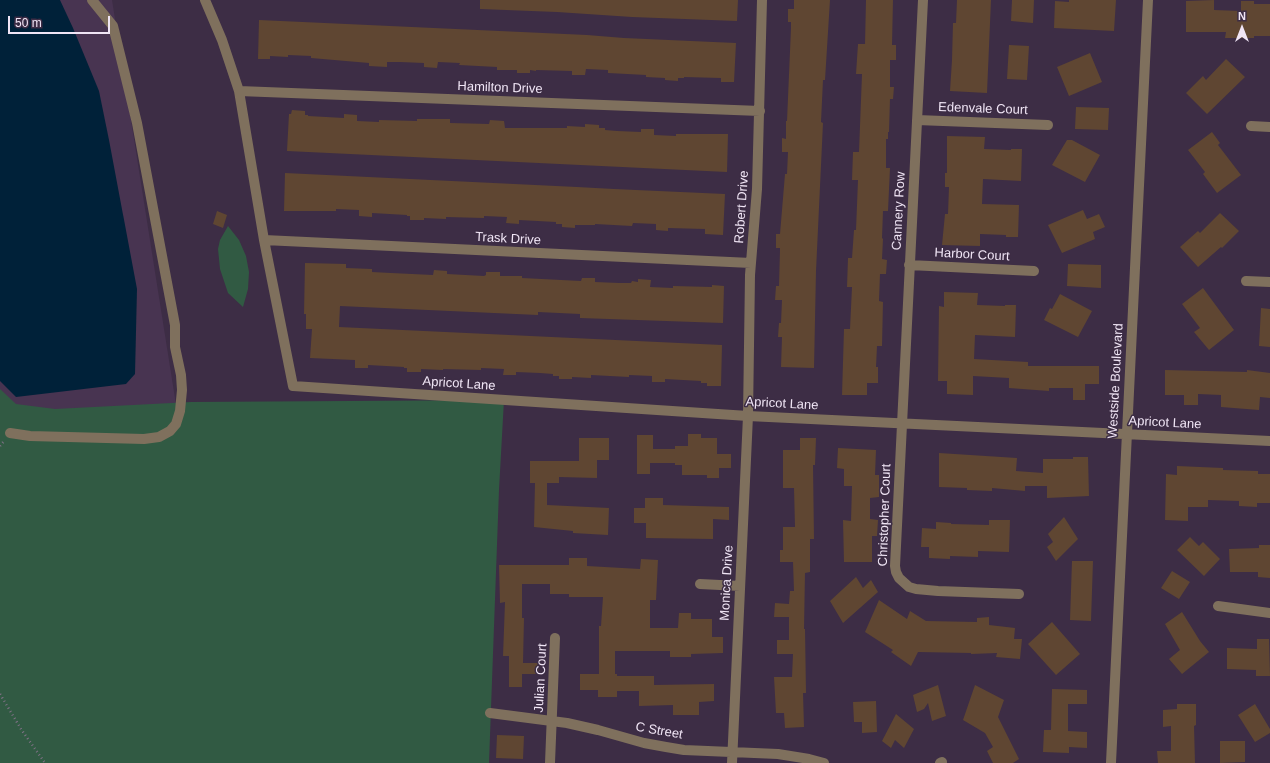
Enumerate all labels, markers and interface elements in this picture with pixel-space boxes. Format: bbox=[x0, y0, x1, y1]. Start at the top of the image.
scale bar bbox=[10, 8, 112, 34]
north arrow bbox=[1222, 8, 1262, 48]
text: N bbox=[1238, 10, 1246, 22]
text: 50 m bbox=[15, 16, 42, 30]
street label: Hamilton Drive bbox=[457, 79, 543, 97]
street label: Edenvale Court bbox=[938, 100, 1028, 118]
street label: Robert Drive bbox=[732, 170, 752, 244]
street label: Cannery Row bbox=[889, 171, 909, 251]
street label: Trask Drive bbox=[475, 229, 541, 249]
street label: Harbor Court bbox=[934, 245, 1010, 265]
street label: Westside Boulevard bbox=[1105, 323, 1127, 439]
street label: Apricot Lane bbox=[422, 374, 496, 394]
street label: Apricot Lane bbox=[745, 394, 819, 414]
street label: Apricot Lane bbox=[1128, 413, 1202, 433]
street label: Christopher Court bbox=[875, 463, 895, 567]
street label: Monica Drive bbox=[717, 545, 737, 621]
street label: Julian Court bbox=[531, 643, 551, 713]
street label: C Street bbox=[634, 719, 684, 743]

